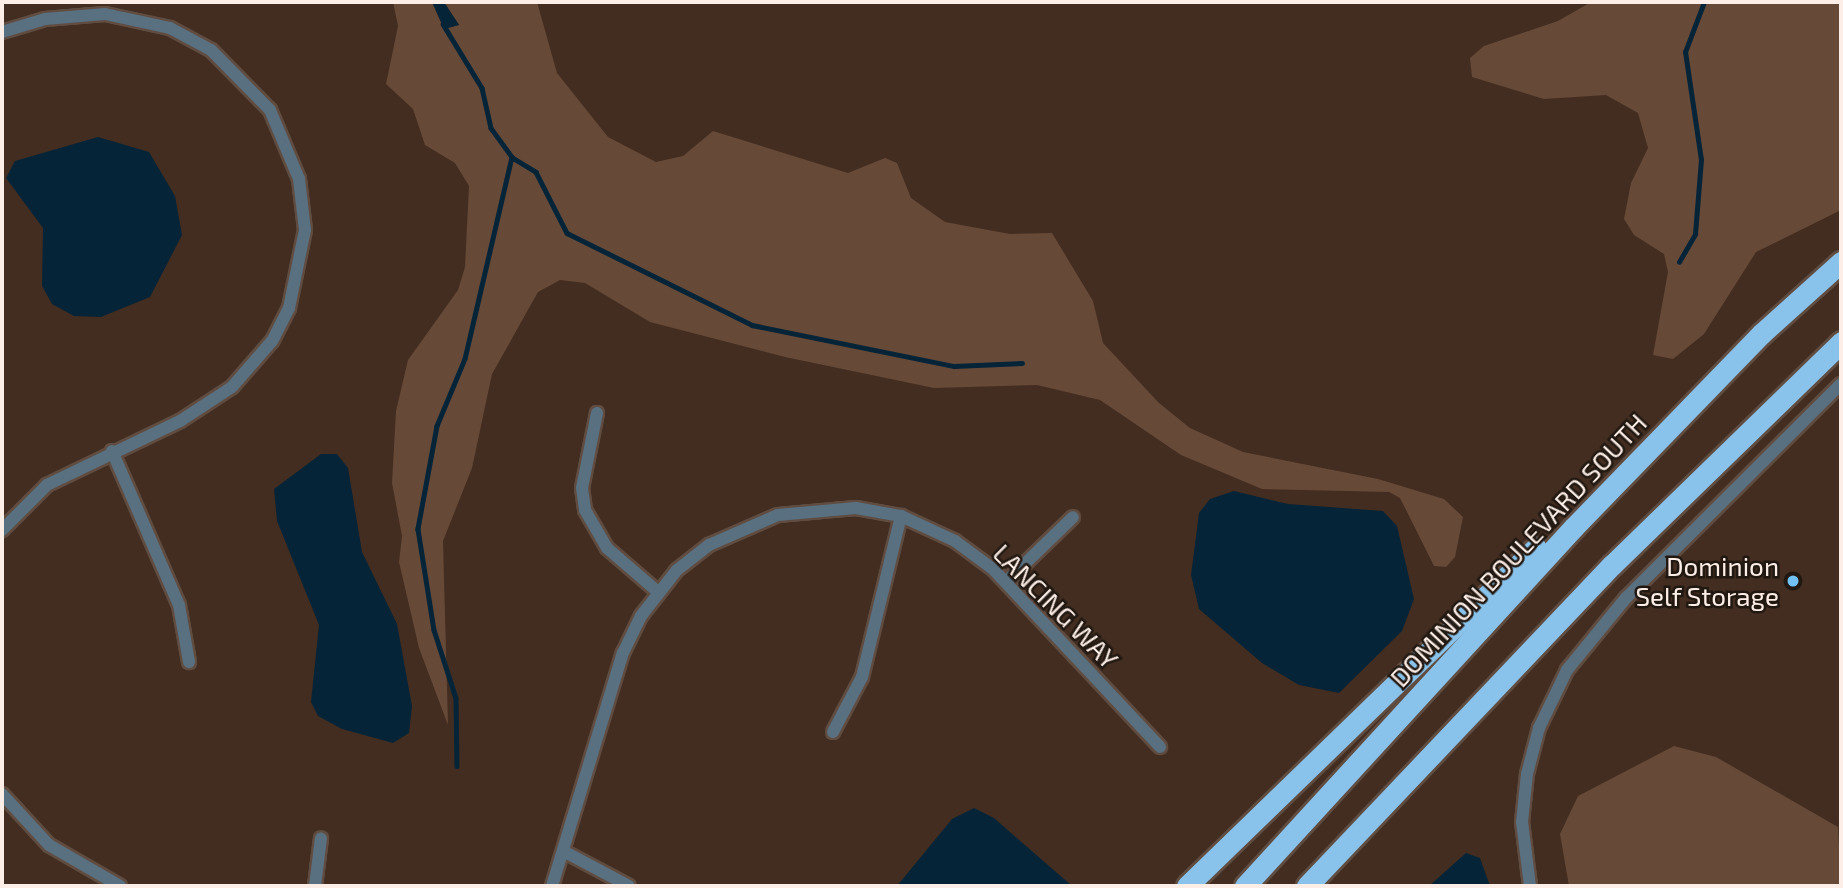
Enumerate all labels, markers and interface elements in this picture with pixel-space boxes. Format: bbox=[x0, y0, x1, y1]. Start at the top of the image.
street label: DOMINION BOULEVARD SOUTH bbox=[1383, 407, 1653, 693]
street label: LANCING WAY bbox=[987, 537, 1125, 675]
place label: Dominion Self Storage bbox=[1635, 550, 1779, 612]
marker: Dominion Self Storage bbox=[1785, 573, 1801, 589]

